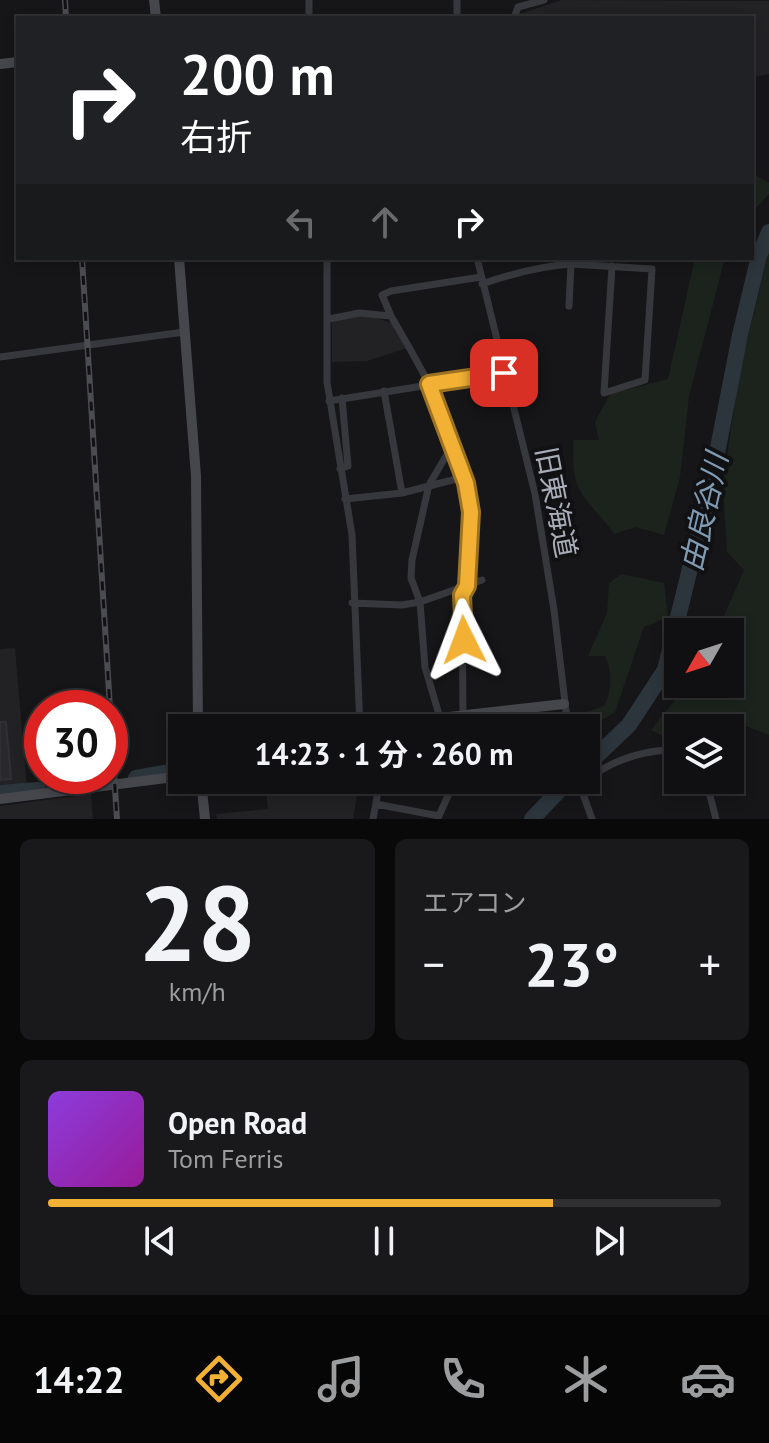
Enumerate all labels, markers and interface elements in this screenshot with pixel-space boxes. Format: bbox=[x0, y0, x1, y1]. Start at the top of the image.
text: 200 m bbox=[180, 38, 335, 110]
icon: right bbox=[48, 48, 152, 152]
text: 右折 bbox=[180, 113, 252, 160]
icon: left bbox=[279, 200, 323, 244]
icon: ahead bbox=[363, 200, 407, 244]
icon: right bbox=[447, 200, 491, 244]
pin bbox=[470, 339, 538, 407]
icon: arrive bbox=[482, 351, 526, 395]
street label: 旧東海道 bbox=[528, 443, 586, 561]
water label: 由良谷川 bbox=[671, 446, 736, 575]
position arrow bbox=[422, 598, 506, 682]
north arrow bbox=[664, 618, 744, 698]
map controls bbox=[664, 618, 744, 794]
speed limit sign: 30 bbox=[24, 690, 128, 794]
button: layers bbox=[664, 714, 744, 794]
text: 14:23 · 1 分 · 260 m bbox=[254, 734, 514, 773]
text: 28 bbox=[138, 855, 256, 990]
text: エアコン bbox=[423, 886, 527, 919]
text: 23° bbox=[525, 925, 619, 1003]
text: − bbox=[423, 935, 445, 992]
text: + bbox=[699, 935, 721, 992]
text: km/h bbox=[169, 975, 226, 1008]
text: Open Road bbox=[168, 1103, 307, 1142]
text: Tom Ferris bbox=[168, 1142, 283, 1175]
icon: previous bbox=[138, 1219, 182, 1263]
icon: pause bbox=[362, 1219, 406, 1263]
icon: next bbox=[587, 1219, 631, 1263]
icon: directions bbox=[191, 1351, 247, 1407]
icon: music bbox=[313, 1351, 369, 1407]
icon: phone bbox=[435, 1351, 491, 1407]
icon: climate bbox=[558, 1351, 614, 1407]
icon: car bbox=[680, 1351, 736, 1407]
text: 14:22 bbox=[33, 1356, 124, 1403]

